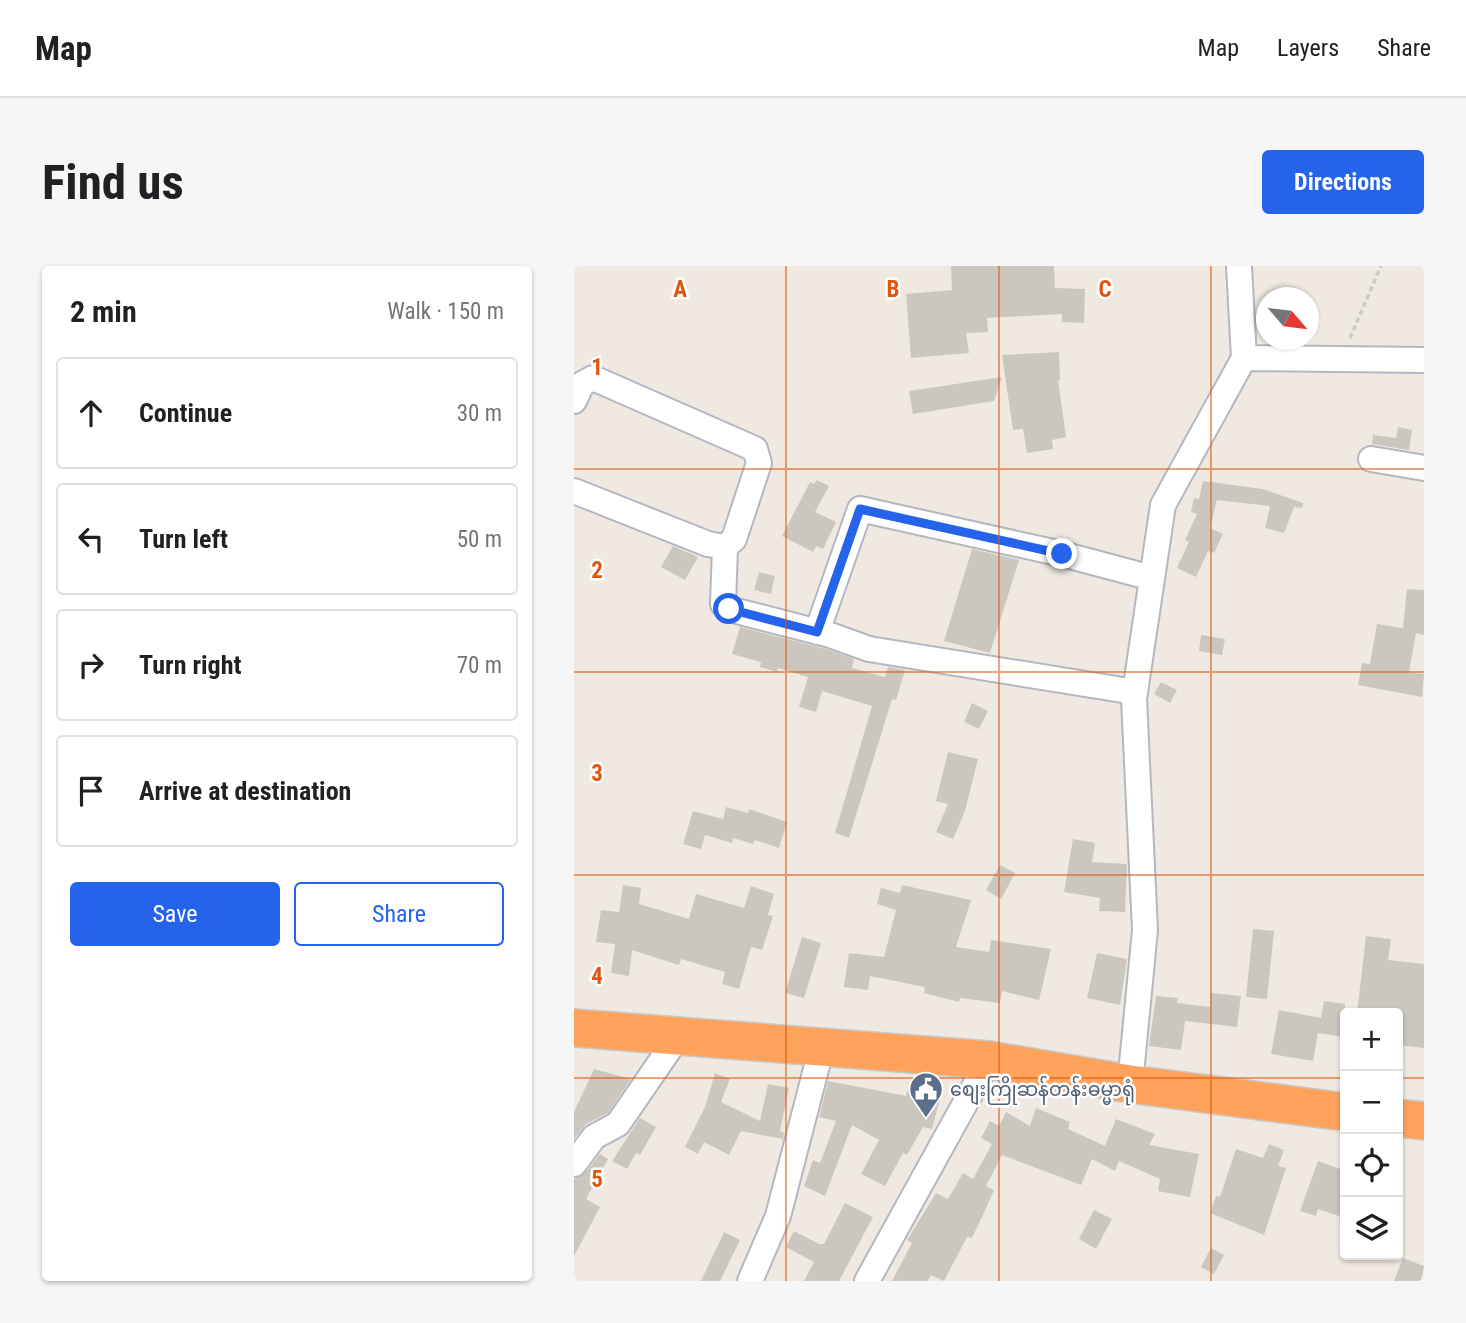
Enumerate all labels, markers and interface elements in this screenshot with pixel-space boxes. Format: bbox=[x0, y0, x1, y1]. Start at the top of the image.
text: Map bbox=[35, 29, 92, 68]
text: Map bbox=[1198, 34, 1239, 62]
text: Layers bbox=[1277, 34, 1339, 62]
text: Share bbox=[1377, 34, 1431, 62]
button: Directions bbox=[1262, 150, 1424, 214]
text: Find us bbox=[42, 154, 184, 211]
text: A bbox=[673, 276, 687, 303]
text: B bbox=[887, 276, 899, 303]
text: C bbox=[1098, 276, 1112, 303]
north arrow bbox=[1256, 287, 1319, 350]
text: 2 min bbox=[70, 294, 137, 329]
text: Walk · 150 m bbox=[387, 298, 504, 325]
text: 1 bbox=[591, 354, 603, 381]
icon: ahead bbox=[72, 394, 110, 432]
text: Continue bbox=[139, 398, 232, 428]
text: 30 m bbox=[457, 400, 502, 427]
icon: left bbox=[72, 520, 110, 558]
text: Turn left bbox=[139, 524, 228, 554]
text: 50 m bbox=[457, 526, 502, 553]
route end bbox=[1046, 538, 1077, 569]
text: 2 bbox=[591, 557, 603, 584]
route start bbox=[713, 593, 744, 624]
icon: right bbox=[72, 646, 110, 684]
text: Turn right bbox=[139, 650, 241, 680]
text: 70 m bbox=[457, 652, 502, 679]
text: 3 bbox=[591, 760, 603, 787]
icon: arrive bbox=[72, 772, 110, 810]
text: Arrive at destination bbox=[139, 776, 351, 806]
button: Save bbox=[70, 882, 280, 946]
button: Share bbox=[294, 882, 504, 946]
text: 4 bbox=[591, 963, 603, 990]
map controls bbox=[1340, 1008, 1403, 1260]
button: + bbox=[1340, 1008, 1403, 1071]
public building icon: စျေးကြိုဆန်တန်းဓမ္မာရုံ bbox=[907, 1070, 945, 1119]
button: − bbox=[1340, 1071, 1403, 1134]
place label: စျေးကြိုဆန်တန်းဓမ္မာရုံ bbox=[950, 1075, 1135, 1106]
button: locate bbox=[1340, 1134, 1403, 1197]
text: 5 bbox=[591, 1166, 603, 1193]
button: layers bbox=[1340, 1197, 1403, 1260]

